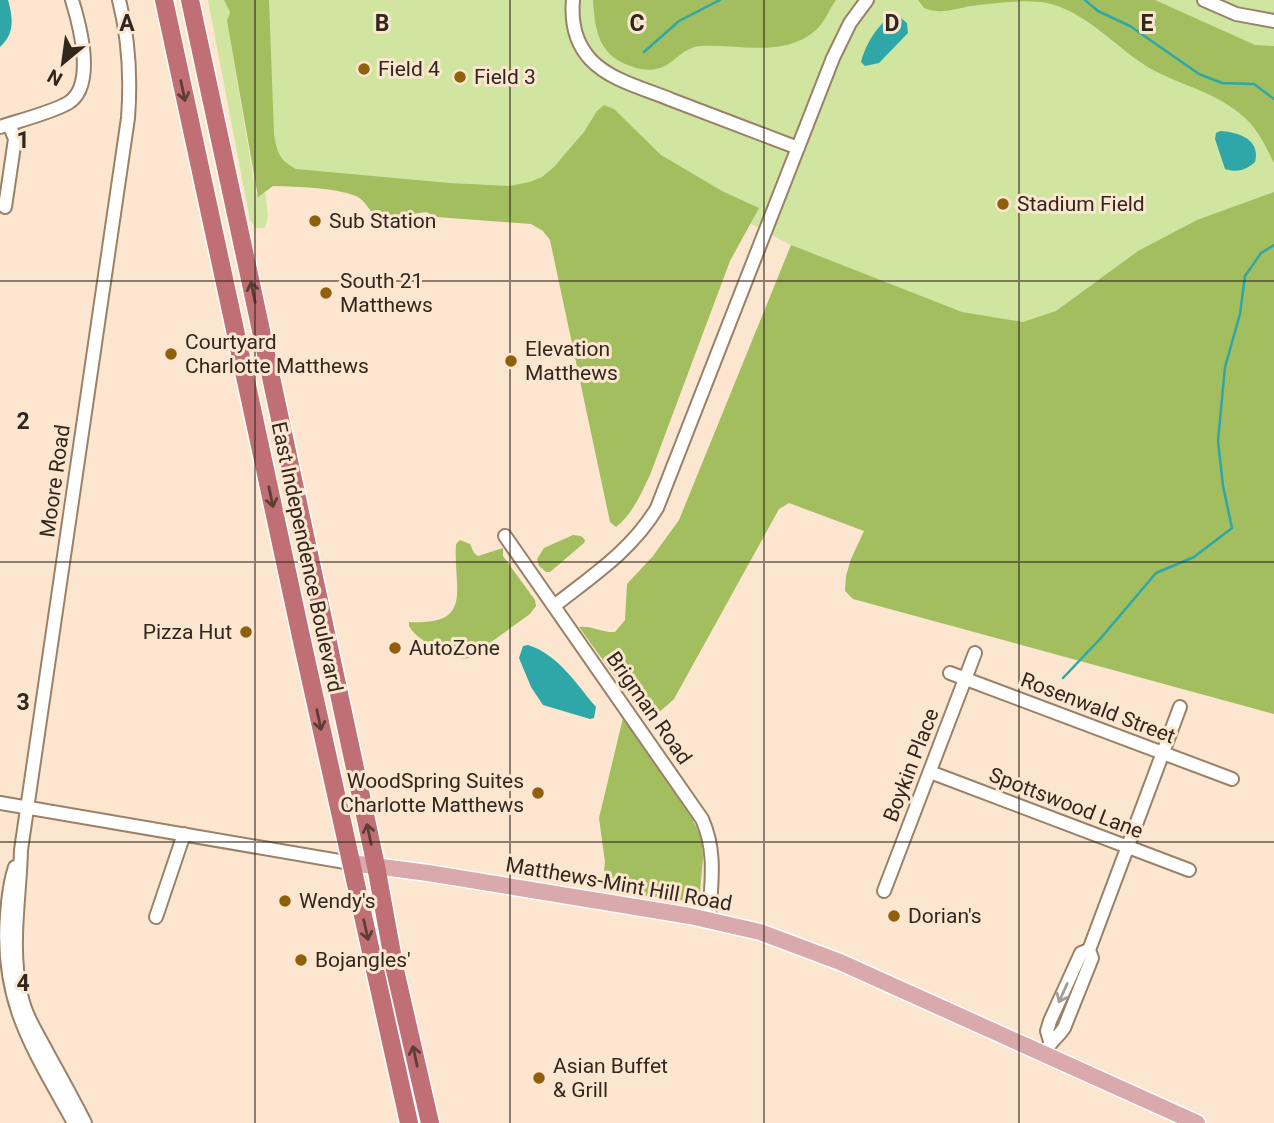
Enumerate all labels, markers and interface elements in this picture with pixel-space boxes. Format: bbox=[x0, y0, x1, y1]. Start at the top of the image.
text: A bbox=[119, 10, 135, 37]
text: B bbox=[375, 10, 389, 37]
text: C bbox=[629, 10, 645, 37]
text: D bbox=[885, 10, 899, 37]
text: E bbox=[1141, 10, 1154, 37]
north arrow bbox=[28, 28, 98, 98]
place label: Field 4 bbox=[378, 57, 440, 81]
marker: Field 4 bbox=[356, 61, 372, 77]
text: N bbox=[44, 64, 66, 91]
place label: Field 3 bbox=[474, 65, 536, 89]
marker: Field 3 bbox=[452, 69, 468, 85]
one-way arrow bbox=[177, 79, 191, 102]
text: 1 bbox=[16, 127, 30, 154]
place label: Stadium Field bbox=[1017, 192, 1145, 216]
marker: Stadium Field bbox=[995, 196, 1011, 212]
place label: Sub Station bbox=[329, 209, 436, 233]
marker: Sub Station bbox=[307, 213, 323, 229]
place label: South 21 Matthews bbox=[340, 269, 433, 317]
one-way arrow bbox=[246, 281, 260, 304]
marker: South 21 Matthews bbox=[318, 285, 334, 301]
place label: Courtyard Charlotte Matthews bbox=[185, 330, 369, 378]
place label: Elevation Matthews bbox=[525, 337, 618, 385]
marker: Courtyard Charlotte Matthews bbox=[163, 346, 179, 362]
marker: Elevation Matthews bbox=[503, 353, 519, 369]
text: 2 bbox=[16, 408, 30, 435]
street label: East Independence Boulevard bbox=[267, 420, 347, 694]
street label: Moore Road bbox=[35, 423, 75, 539]
one-way arrow bbox=[265, 485, 279, 508]
place label: Pizza Hut bbox=[143, 620, 232, 644]
marker: Pizza Hut bbox=[238, 624, 254, 640]
place label: AutoZone bbox=[409, 636, 500, 660]
marker: AutoZone bbox=[387, 640, 403, 656]
street label: Brigman Road bbox=[601, 647, 697, 769]
street label: Rosenwald Street bbox=[1017, 668, 1179, 748]
text: 3 bbox=[16, 689, 30, 716]
street label: Boykin Place bbox=[878, 705, 944, 825]
one-way arrow bbox=[313, 708, 327, 731]
street label: Spottswood Lane bbox=[986, 763, 1146, 843]
place label: WoodSpring Suites Charlotte Matthews bbox=[340, 769, 524, 817]
marker: WoodSpring Suites Charlotte Matthews bbox=[530, 785, 546, 801]
one-way arrow bbox=[362, 823, 375, 846]
street label: Matthews-Mint Hill Road bbox=[504, 852, 734, 916]
place label: Wendy's bbox=[299, 889, 376, 913]
marker: Wendy's bbox=[277, 893, 293, 909]
place label: Dorian's bbox=[908, 904, 982, 928]
marker: Dorian's bbox=[886, 908, 902, 924]
one-way arrow bbox=[359, 918, 373, 941]
place label: Bojangles' bbox=[315, 948, 411, 972]
marker: Bojangles' bbox=[293, 952, 309, 968]
text: 4 bbox=[16, 970, 30, 997]
one-way arrow bbox=[1056, 981, 1069, 1003]
one-way arrow bbox=[408, 1045, 422, 1068]
place label: Asian Buffet & Grill bbox=[553, 1054, 668, 1102]
marker: Asian Buffet & Grill bbox=[531, 1070, 547, 1086]

